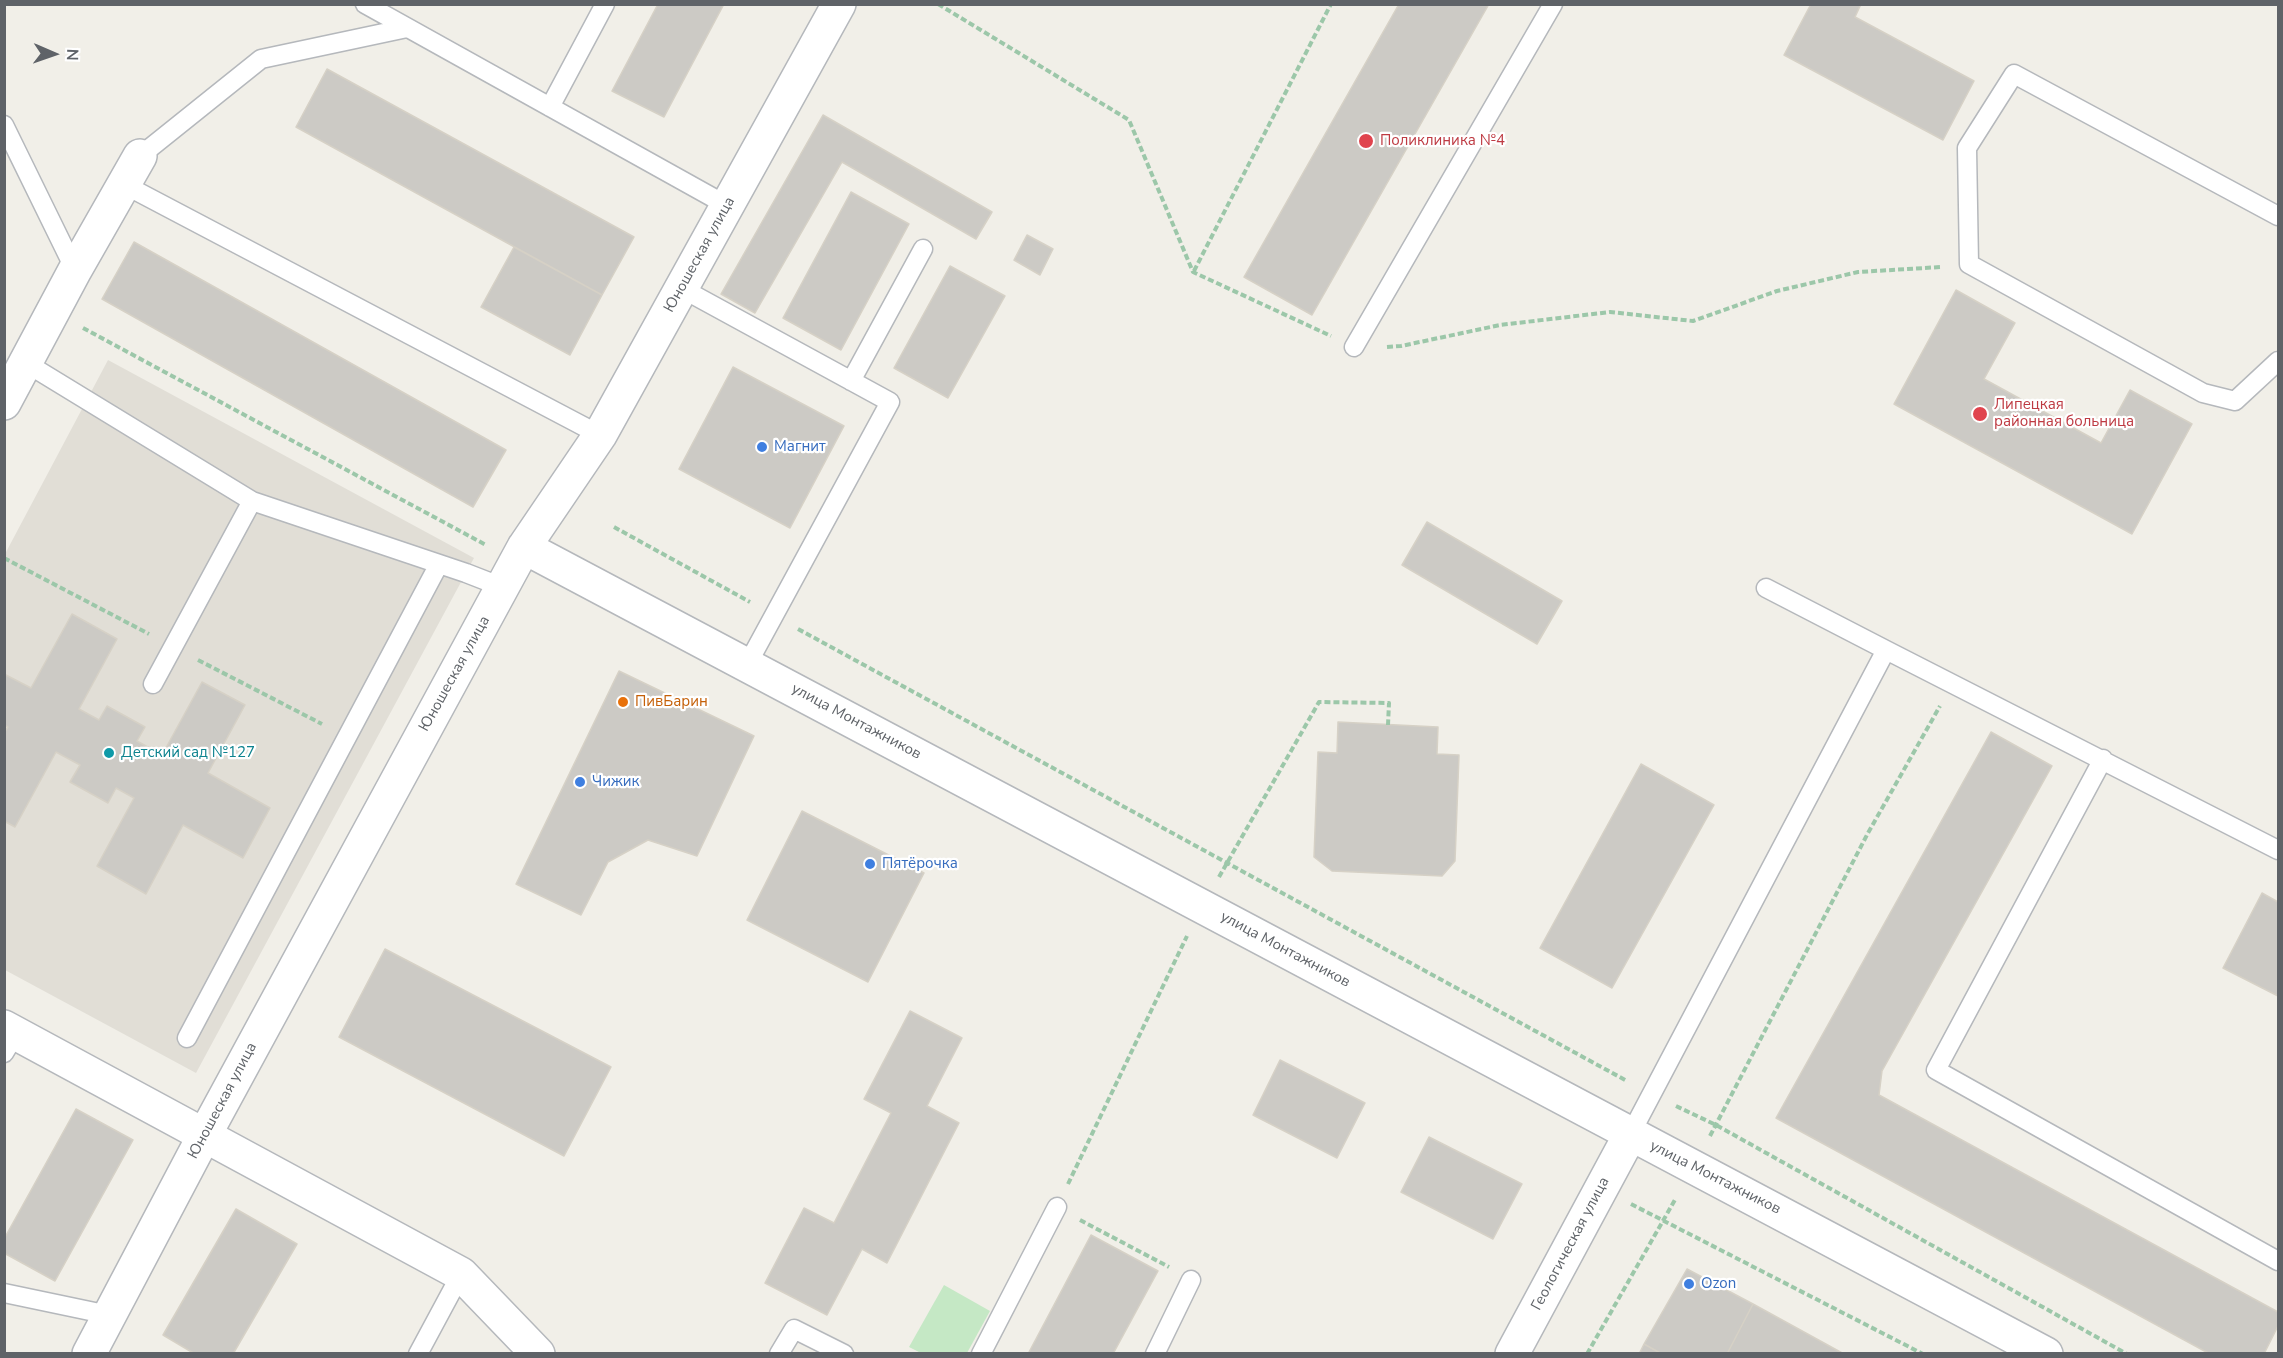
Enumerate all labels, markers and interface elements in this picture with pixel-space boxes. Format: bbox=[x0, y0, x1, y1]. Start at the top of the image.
north arrow bbox=[24, 24, 84, 84]
text: N bbox=[61, 48, 83, 61]
marker: Поликлиника №4 bbox=[1357, 132, 1375, 150]
place label: Поликлиника №4 bbox=[1380, 132, 1505, 150]
street label: Юношеская улица bbox=[661, 194, 739, 316]
place label: Липецкая районная больница bbox=[1994, 396, 2134, 431]
marker: Липецкая районная больница bbox=[1971, 405, 1989, 423]
place label: Магнит bbox=[774, 438, 826, 456]
marker: Магнит bbox=[755, 440, 769, 454]
street label: Юношеская улица bbox=[416, 613, 494, 735]
street label: улица Монтажников bbox=[788, 680, 924, 764]
place label: ПивБарин bbox=[635, 693, 708, 711]
marker: ПивБарин bbox=[616, 695, 630, 709]
place label: Детский сад №127 bbox=[121, 744, 255, 762]
marker: Детский сад №127 bbox=[102, 746, 116, 760]
place label: Чижик bbox=[592, 773, 639, 791]
marker: Чижик bbox=[573, 775, 587, 789]
place label: Пятёрочка bbox=[882, 855, 958, 873]
marker: Пятёрочка bbox=[863, 857, 877, 871]
street label: улица Монтажников bbox=[1217, 908, 1353, 992]
street label: Юношеская улица bbox=[185, 1040, 261, 1162]
street label: улица Монтажников bbox=[1647, 1137, 1783, 1219]
street label: Геологическая улица bbox=[1528, 1174, 1614, 1314]
place label: Ozon bbox=[1701, 1275, 1736, 1293]
marker: Ozon bbox=[1682, 1277, 1696, 1291]

